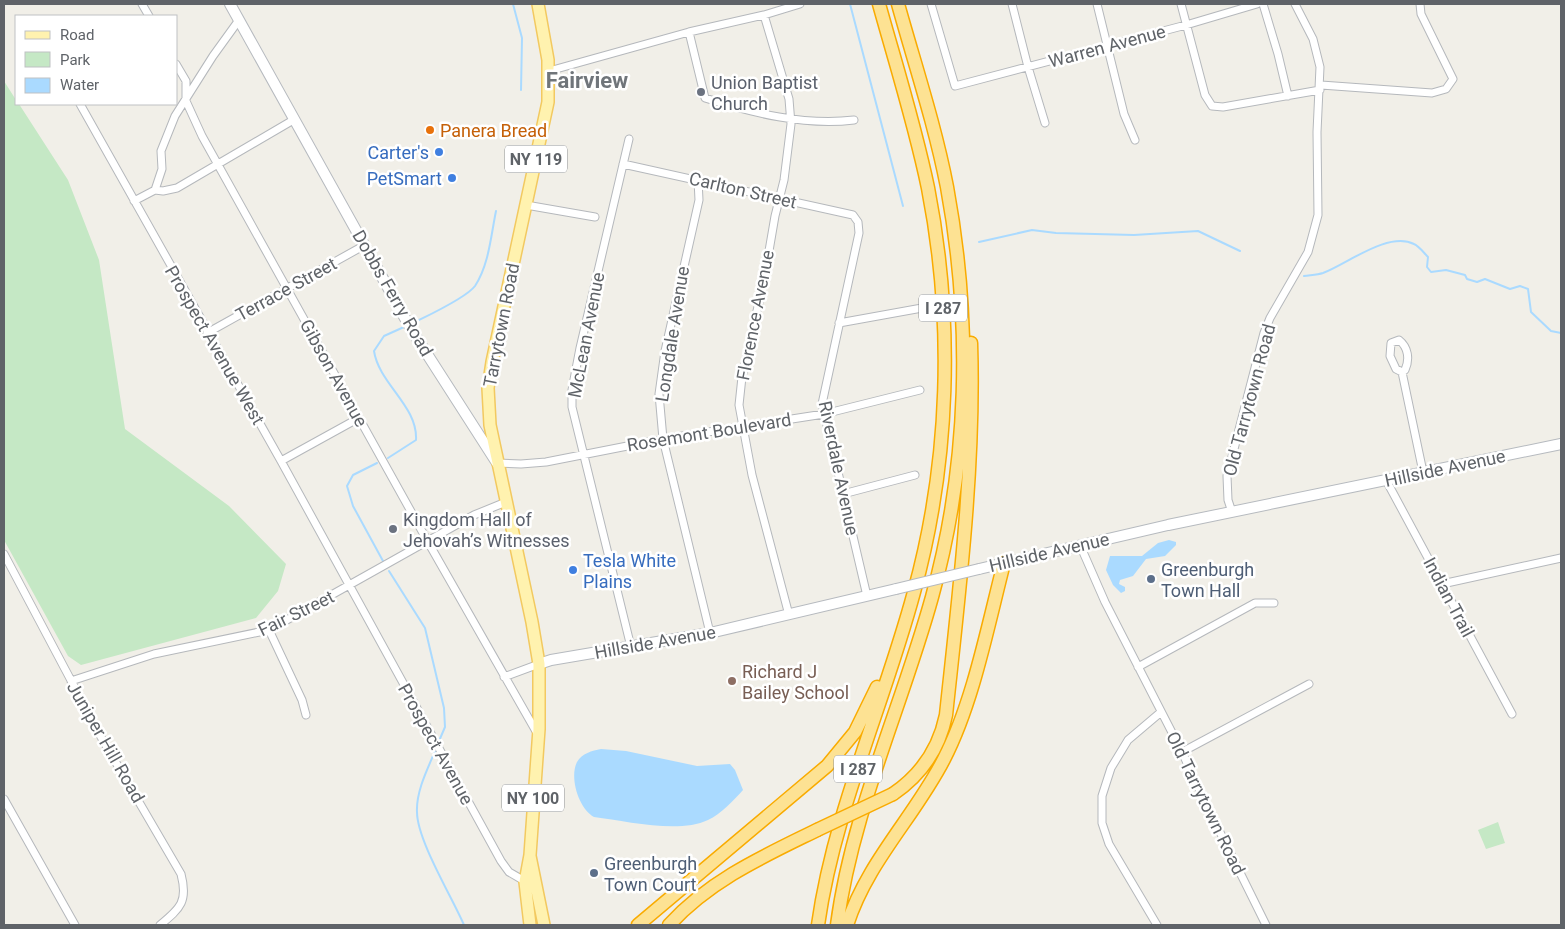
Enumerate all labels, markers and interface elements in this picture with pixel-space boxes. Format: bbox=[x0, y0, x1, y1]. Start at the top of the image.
legend bbox=[15, 15, 178, 105]
street label: Warren Avenue bbox=[1046, 20, 1168, 72]
text: Road bbox=[60, 26, 94, 44]
text: Park bbox=[60, 51, 91, 69]
district label: Fairview bbox=[546, 68, 628, 93]
place label: Union Baptist Church bbox=[711, 72, 818, 114]
text: Water bbox=[60, 76, 99, 94]
marker: Union Baptist Church bbox=[695, 86, 707, 98]
place label: Panera Bread bbox=[440, 120, 547, 141]
marker: Panera Bread bbox=[424, 124, 436, 136]
place label: Carter's bbox=[368, 142, 429, 163]
marker: Carter's bbox=[433, 146, 445, 158]
road number: NY 119 bbox=[505, 146, 567, 172]
street label: Carlton Street bbox=[687, 167, 799, 213]
place label: PetSmart bbox=[367, 168, 442, 189]
marker: PetSmart bbox=[446, 172, 458, 184]
street label: Dobbs Ferry Road bbox=[348, 226, 438, 360]
street label: Florence Avenue bbox=[732, 248, 778, 382]
street label: Terrace Street bbox=[232, 253, 340, 325]
street label: Tarrytown Road bbox=[479, 261, 523, 389]
street label: Prospect Avenue West bbox=[161, 262, 269, 428]
street label: Longdale Avenue bbox=[651, 265, 693, 403]
street label: McLean Avenue bbox=[564, 270, 608, 400]
road number: I 287 bbox=[919, 294, 967, 322]
street label: Gibson Avenue bbox=[296, 316, 372, 430]
street label: Old Tarrytown Road bbox=[1219, 322, 1279, 478]
street label: Riverdale Avenue bbox=[815, 399, 863, 537]
street label: Rosemont Boulevard bbox=[625, 409, 793, 455]
street label: Hillside Avenue bbox=[1383, 445, 1507, 491]
place label: Kingdom Hall of Jehovah’s Witnesses bbox=[403, 509, 570, 551]
marker: Kingdom Hall of Jehovah’s Witnesses bbox=[387, 523, 399, 535]
street label: Hillside Avenue bbox=[987, 528, 1111, 576]
place label: Tesla White Plains bbox=[583, 550, 676, 592]
street label: Indian Trail bbox=[1419, 553, 1479, 641]
place label: Greenburgh Town Hall bbox=[1161, 559, 1254, 601]
marker: Tesla White Plains bbox=[567, 564, 579, 576]
marker: Greenburgh Town Hall bbox=[1145, 573, 1157, 585]
street label: Fair Street bbox=[255, 586, 337, 640]
street label: Hillside Avenue bbox=[593, 621, 717, 663]
place label: Richard J Bailey School bbox=[742, 661, 849, 703]
marker: Richard J Bailey School bbox=[726, 675, 738, 687]
street label: Juniper Hill Road bbox=[63, 678, 149, 806]
street label: Prospect Avenue bbox=[394, 680, 478, 808]
street label: Old Tarrytown Road bbox=[1162, 728, 1250, 878]
road number: I 287 bbox=[834, 756, 882, 782]
road number: NY 100 bbox=[502, 784, 564, 811]
place label: Greenburgh Town Court bbox=[604, 853, 697, 895]
marker: Greenburgh Town Court bbox=[588, 867, 600, 879]

